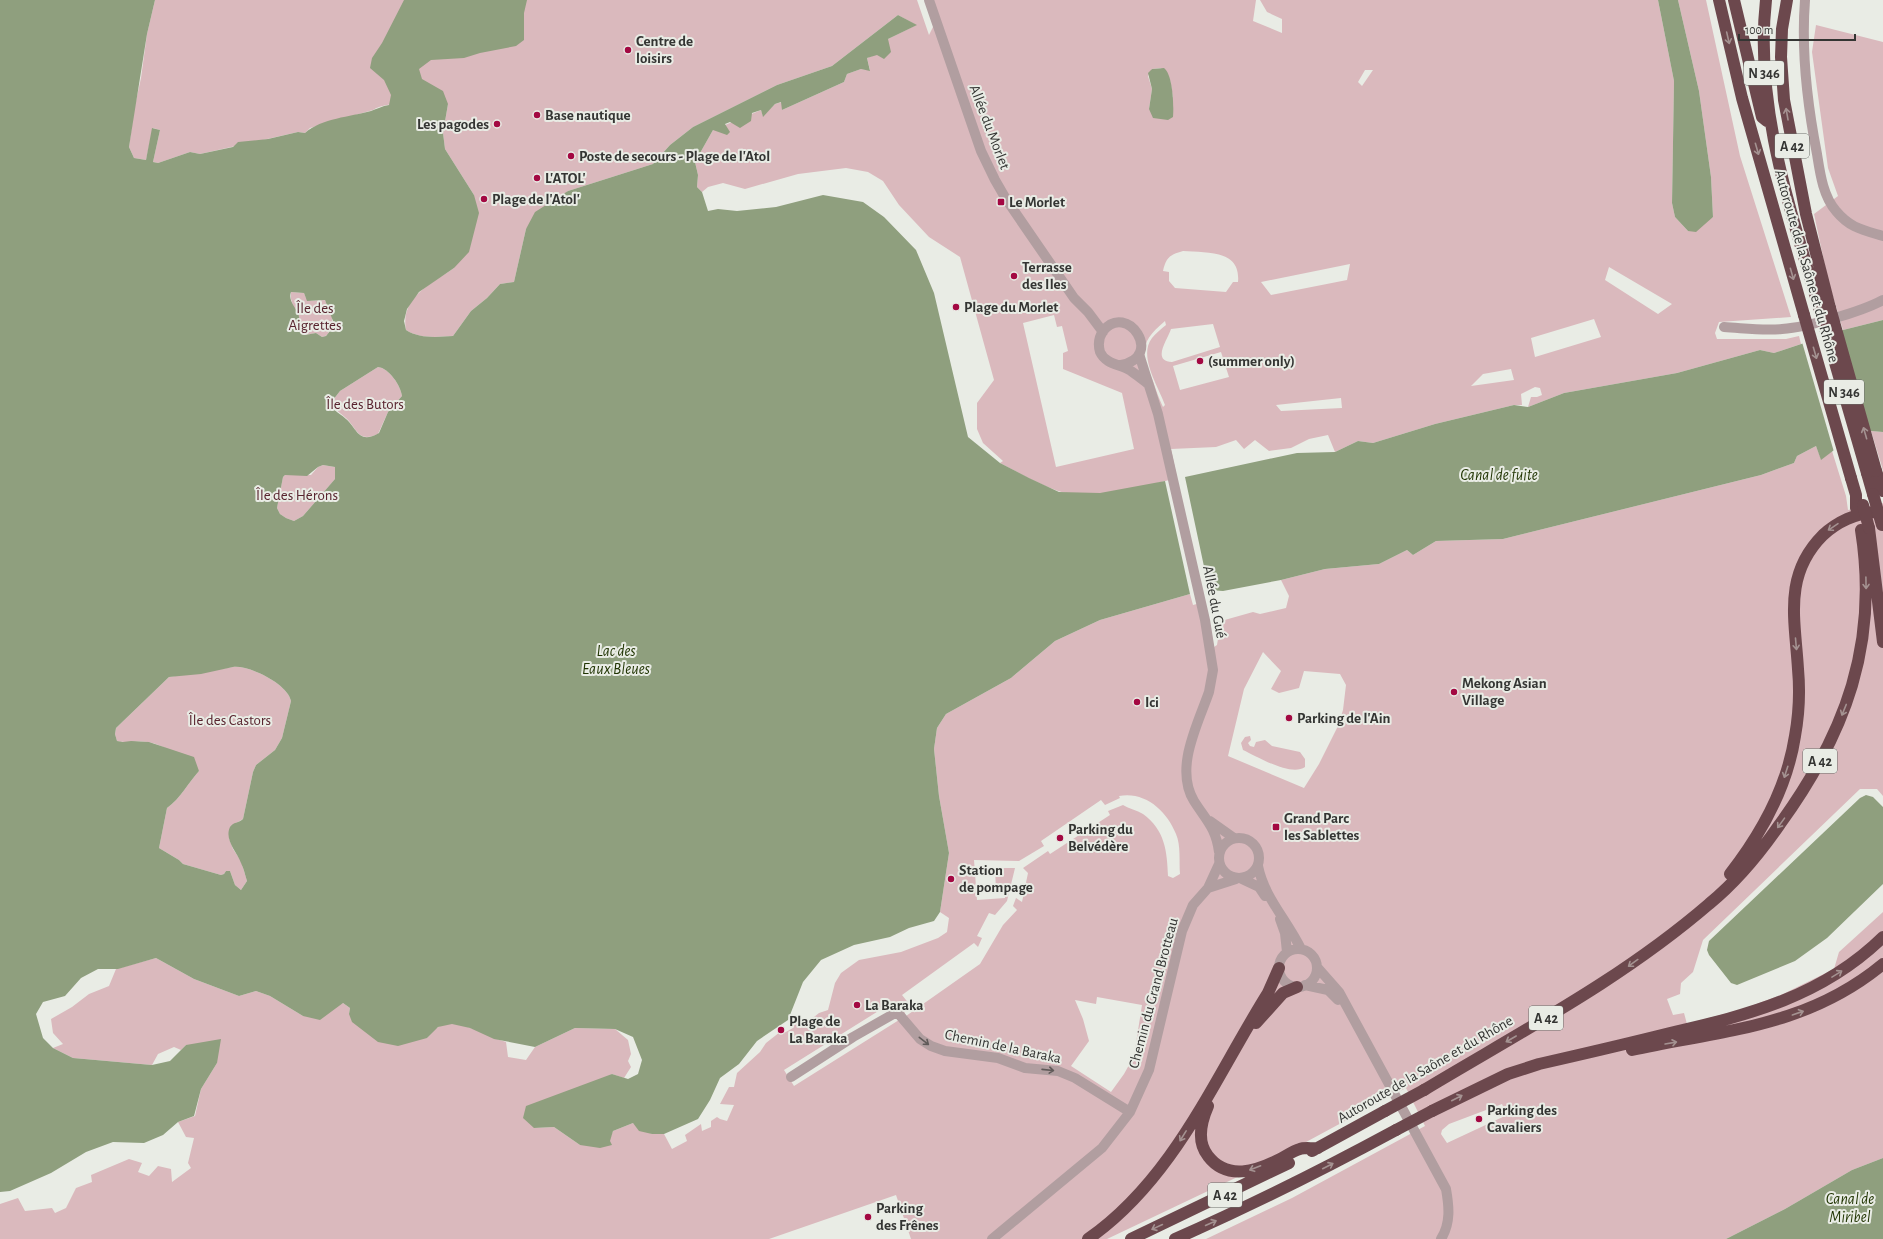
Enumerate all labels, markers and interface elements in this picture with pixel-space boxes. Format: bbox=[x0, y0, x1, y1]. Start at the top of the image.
scale bar bbox=[1739, 16, 1855, 42]
text: 100 m bbox=[1745, 24, 1773, 36]
one-way arrow bbox=[1725, 31, 1733, 44]
place label: Centre de loisirs bbox=[636, 34, 693, 66]
marker: Centre de loisirs bbox=[623, 45, 633, 55]
road number: N 346 bbox=[1744, 61, 1784, 85]
street label: Allée du Morlet bbox=[967, 83, 1013, 172]
place label: Base nautique bbox=[545, 108, 631, 123]
one-way arrow bbox=[1783, 108, 1791, 121]
marker: Base nautique bbox=[532, 110, 542, 120]
place label: Les pagodes bbox=[417, 117, 489, 132]
marker: Les pagodes bbox=[492, 119, 502, 129]
road number: A 42 bbox=[1775, 134, 1809, 158]
one-way arrow bbox=[1754, 143, 1761, 156]
place label: Poste de secours - Plage de l'Atol bbox=[579, 149, 770, 164]
marker: Poste de secours - Plage de l'Atol bbox=[566, 151, 576, 161]
street label: Autoroute de la Saône et du Rhône bbox=[1772, 168, 1841, 364]
place label: L'ATOL' bbox=[545, 171, 585, 186]
marker: L'ATOL' bbox=[532, 173, 542, 183]
place label: Plage de l'Atol' bbox=[492, 192, 580, 207]
marker: Plage de l'Atol' bbox=[479, 194, 489, 204]
place label: Le Morlet bbox=[1009, 195, 1065, 210]
marker: Le Morlet bbox=[996, 197, 1006, 207]
place label: Terrasse des Iles bbox=[1022, 260, 1072, 292]
one-way arrow bbox=[1789, 268, 1796, 281]
marker: Terrasse des Iles bbox=[1009, 271, 1019, 281]
park label: Île des Aigrettes bbox=[288, 300, 342, 333]
place label: Plage du Morlet bbox=[964, 300, 1058, 315]
marker: Plage du Morlet bbox=[951, 302, 961, 312]
one-way arrow bbox=[1812, 346, 1819, 359]
place label: (summer only) bbox=[1208, 354, 1295, 369]
marker: (summer only) bbox=[1195, 356, 1205, 366]
road number: N 346 bbox=[1824, 380, 1864, 404]
park label: Île des Butors bbox=[326, 396, 404, 412]
one-way arrow bbox=[1861, 427, 1868, 440]
water label: Canal de fuite bbox=[1460, 467, 1538, 483]
park label: Île des Hérons bbox=[256, 487, 338, 503]
one-way arrow bbox=[1828, 523, 1839, 531]
street label: Allée du Gué bbox=[1200, 565, 1229, 640]
one-way arrow bbox=[1862, 576, 1870, 589]
one-way arrow bbox=[1792, 637, 1799, 650]
water label: Lac des Eaux Bleues bbox=[582, 643, 650, 677]
place label: Mekong Asian Village bbox=[1462, 676, 1547, 708]
marker: Mekong Asian Village bbox=[1449, 687, 1459, 697]
place label: Ici bbox=[1145, 695, 1159, 710]
marker: Ici bbox=[1132, 697, 1142, 707]
one-way arrow bbox=[1840, 704, 1848, 716]
place label: Parking de l'Ain bbox=[1297, 711, 1391, 726]
park label: Île des Castors bbox=[189, 712, 271, 728]
marker: Parking de l'Ain bbox=[1284, 713, 1294, 723]
road number: A 42 bbox=[1803, 749, 1837, 773]
one-way arrow bbox=[1782, 766, 1790, 778]
place label: Grand Parc les Sablettes bbox=[1284, 811, 1359, 843]
one-way arrow bbox=[1777, 818, 1785, 829]
place label: Parking du Belvédère bbox=[1068, 822, 1133, 854]
marker: Grand Parc les Sablettes bbox=[1271, 822, 1281, 832]
marker: Parking du Belvédère bbox=[1055, 833, 1065, 843]
place label: Station de pompage bbox=[959, 863, 1033, 895]
marker: Station de pompage bbox=[946, 874, 956, 884]
street label: Chemin du Grand Brotteau bbox=[1126, 916, 1181, 1070]
one-way arrow bbox=[1628, 959, 1639, 967]
one-way arrow bbox=[1831, 970, 1842, 978]
place label: La Baraka bbox=[865, 998, 923, 1013]
marker: La Baraka bbox=[852, 1000, 862, 1010]
road number: A 42 bbox=[1529, 1006, 1563, 1030]
one-way arrow bbox=[1791, 1009, 1803, 1017]
street label: Autoroute de la Saône et du Rhône bbox=[1335, 1013, 1516, 1126]
place label: Plage de La Baraka bbox=[789, 1014, 847, 1046]
marker: Plage de La Baraka bbox=[776, 1025, 786, 1035]
street label: Chemin de la Baraka bbox=[943, 1027, 1063, 1066]
one-way arrow bbox=[1505, 1035, 1517, 1043]
one-way arrow bbox=[918, 1036, 929, 1045]
one-way arrow bbox=[1664, 1039, 1677, 1047]
one-way arrow bbox=[1041, 1067, 1054, 1074]
one-way arrow bbox=[1451, 1093, 1463, 1101]
place label: Parking des Cavaliers bbox=[1487, 1103, 1557, 1135]
marker: Parking des Cavaliers bbox=[1474, 1114, 1484, 1124]
one-way arrow bbox=[1179, 1130, 1187, 1142]
one-way arrow bbox=[1322, 1162, 1334, 1170]
one-way arrow bbox=[1250, 1165, 1262, 1173]
road number: A 42 bbox=[1208, 1183, 1242, 1207]
water label: Canal de Miribel bbox=[1826, 1191, 1874, 1225]
place label: Parking des Frênes bbox=[876, 1201, 939, 1233]
marker: Parking des Frênes bbox=[863, 1212, 873, 1222]
one-way arrow bbox=[1204, 1219, 1216, 1226]
one-way arrow bbox=[1152, 1224, 1164, 1231]

